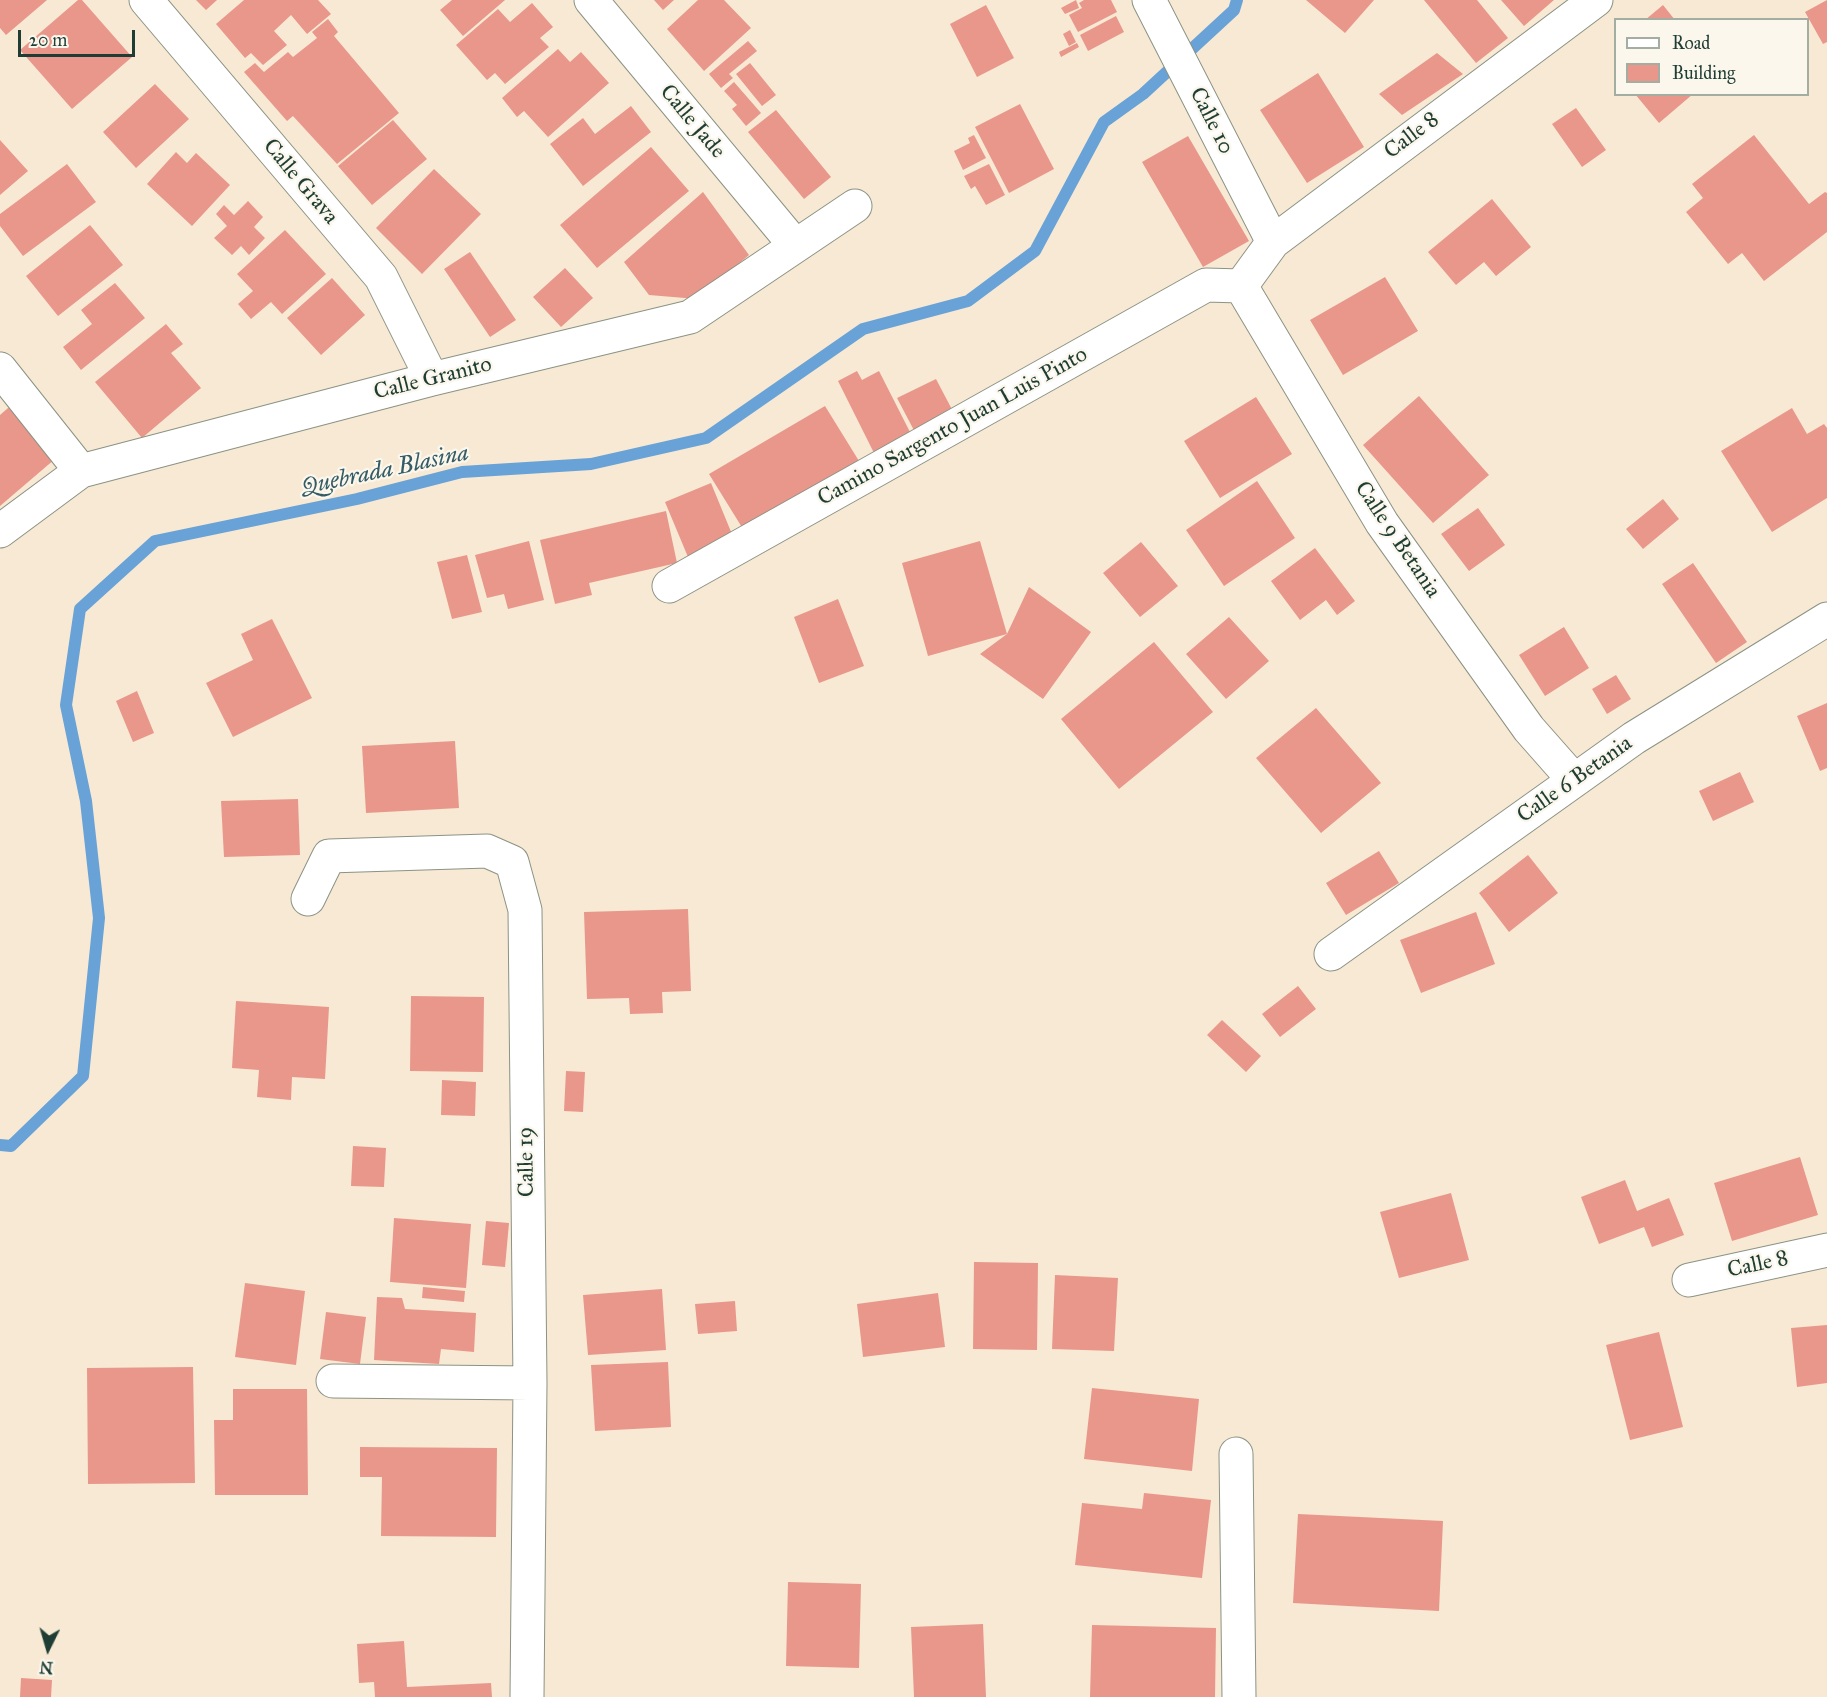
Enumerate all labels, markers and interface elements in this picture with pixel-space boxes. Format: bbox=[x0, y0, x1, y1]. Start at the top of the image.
scale bar bbox=[21, 18, 138, 56]
legend bbox=[1614, 18, 1809, 96]
text: 20 m bbox=[29, 29, 67, 51]
text: Road bbox=[1672, 32, 1710, 54]
text: Building bbox=[1672, 62, 1735, 84]
street label: Calle Jade bbox=[654, 80, 730, 164]
street label: Calle 10 bbox=[1183, 83, 1239, 159]
street label: Calle 8 bbox=[1379, 107, 1445, 165]
street label: Calle Grava bbox=[257, 134, 343, 230]
street label: Camino Sargento Juan Luis Pinto bbox=[814, 342, 1092, 512]
street label: Calle Granito bbox=[371, 352, 495, 406]
water label: Quebrada Blasina bbox=[299, 439, 471, 503]
street label: Calle 9 Betania bbox=[1348, 477, 1446, 603]
street label: Calle 6 Betania bbox=[1513, 731, 1637, 829]
street label: Calle 19 bbox=[513, 1127, 541, 1197]
street label: Calle 8 bbox=[1725, 1246, 1791, 1284]
north arrow bbox=[18, 1619, 78, 1679]
text: N bbox=[39, 1657, 54, 1677]

